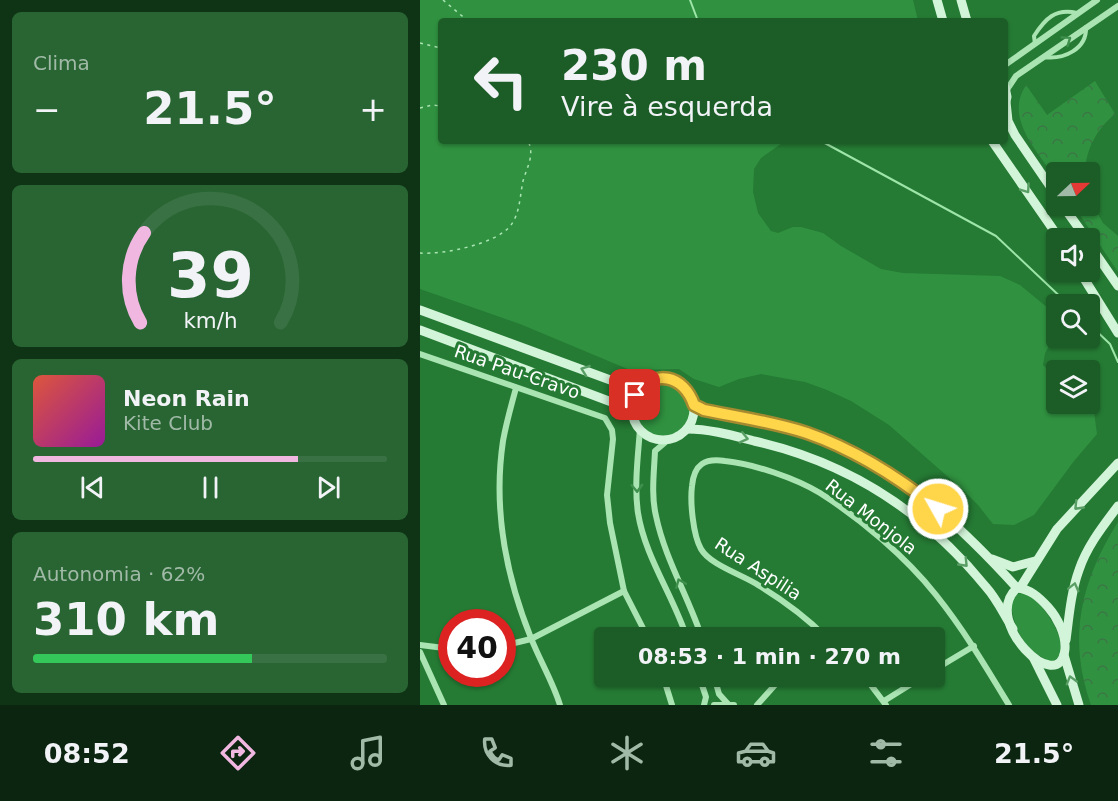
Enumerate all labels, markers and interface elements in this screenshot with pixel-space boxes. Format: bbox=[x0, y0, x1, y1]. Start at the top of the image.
one-way arrow bbox=[1060, 36, 1071, 47]
text: 230 m bbox=[561, 41, 707, 90]
icon: left bbox=[462, 42, 540, 120]
text: Clima bbox=[33, 51, 90, 75]
text: 21.5° bbox=[143, 82, 277, 135]
text: − bbox=[33, 90, 61, 129]
text: + bbox=[359, 90, 387, 129]
text: Vire à esquerda bbox=[561, 91, 773, 122]
north arrow bbox=[1046, 162, 1100, 216]
map controls bbox=[1046, 162, 1100, 414]
one-way arrow bbox=[1019, 182, 1030, 193]
button: sound bbox=[1046, 228, 1100, 282]
text: 39 bbox=[167, 239, 253, 312]
button: search bbox=[1046, 294, 1100, 348]
text: km/h bbox=[183, 308, 237, 333]
street label: Rua Pau-Cravo bbox=[452, 340, 583, 403]
button: layers bbox=[1046, 360, 1100, 414]
one-way arrow bbox=[580, 365, 591, 378]
pin bbox=[609, 369, 660, 420]
icon: arrive bbox=[618, 378, 651, 411]
text: Neon Rain bbox=[123, 386, 250, 411]
text: Kite Club bbox=[123, 411, 213, 435]
one-way arrow bbox=[739, 431, 749, 444]
icon: previous bbox=[76, 471, 109, 504]
icon: pause bbox=[194, 471, 227, 504]
icon: next bbox=[312, 471, 345, 504]
street label: Rua Monjola bbox=[822, 475, 921, 559]
position arrow bbox=[906, 477, 970, 541]
one-way arrow bbox=[631, 483, 644, 492]
one-way arrow bbox=[1075, 498, 1086, 509]
street label: Rua Aspilia bbox=[711, 533, 806, 604]
one-way arrow bbox=[957, 557, 968, 567]
text: Autonomia · 62% bbox=[33, 562, 205, 586]
one-way arrow bbox=[675, 578, 687, 589]
one-way arrow bbox=[1067, 583, 1080, 593]
text: 310 km bbox=[33, 593, 219, 646]
speed limit sign: 40 bbox=[438, 609, 516, 687]
text: 08:53 · 1 min · 270 m bbox=[638, 644, 901, 669]
one-way arrow bbox=[1066, 675, 1078, 686]
icon: directions bbox=[217, 732, 259, 774]
icon: music bbox=[347, 732, 389, 774]
icon: phone bbox=[476, 732, 518, 774]
icon: climate bbox=[606, 732, 648, 774]
icon: car bbox=[735, 732, 777, 774]
icon: filters bbox=[865, 732, 907, 774]
text: 08:52 bbox=[44, 738, 130, 769]
text: 21.5° bbox=[994, 738, 1074, 769]

